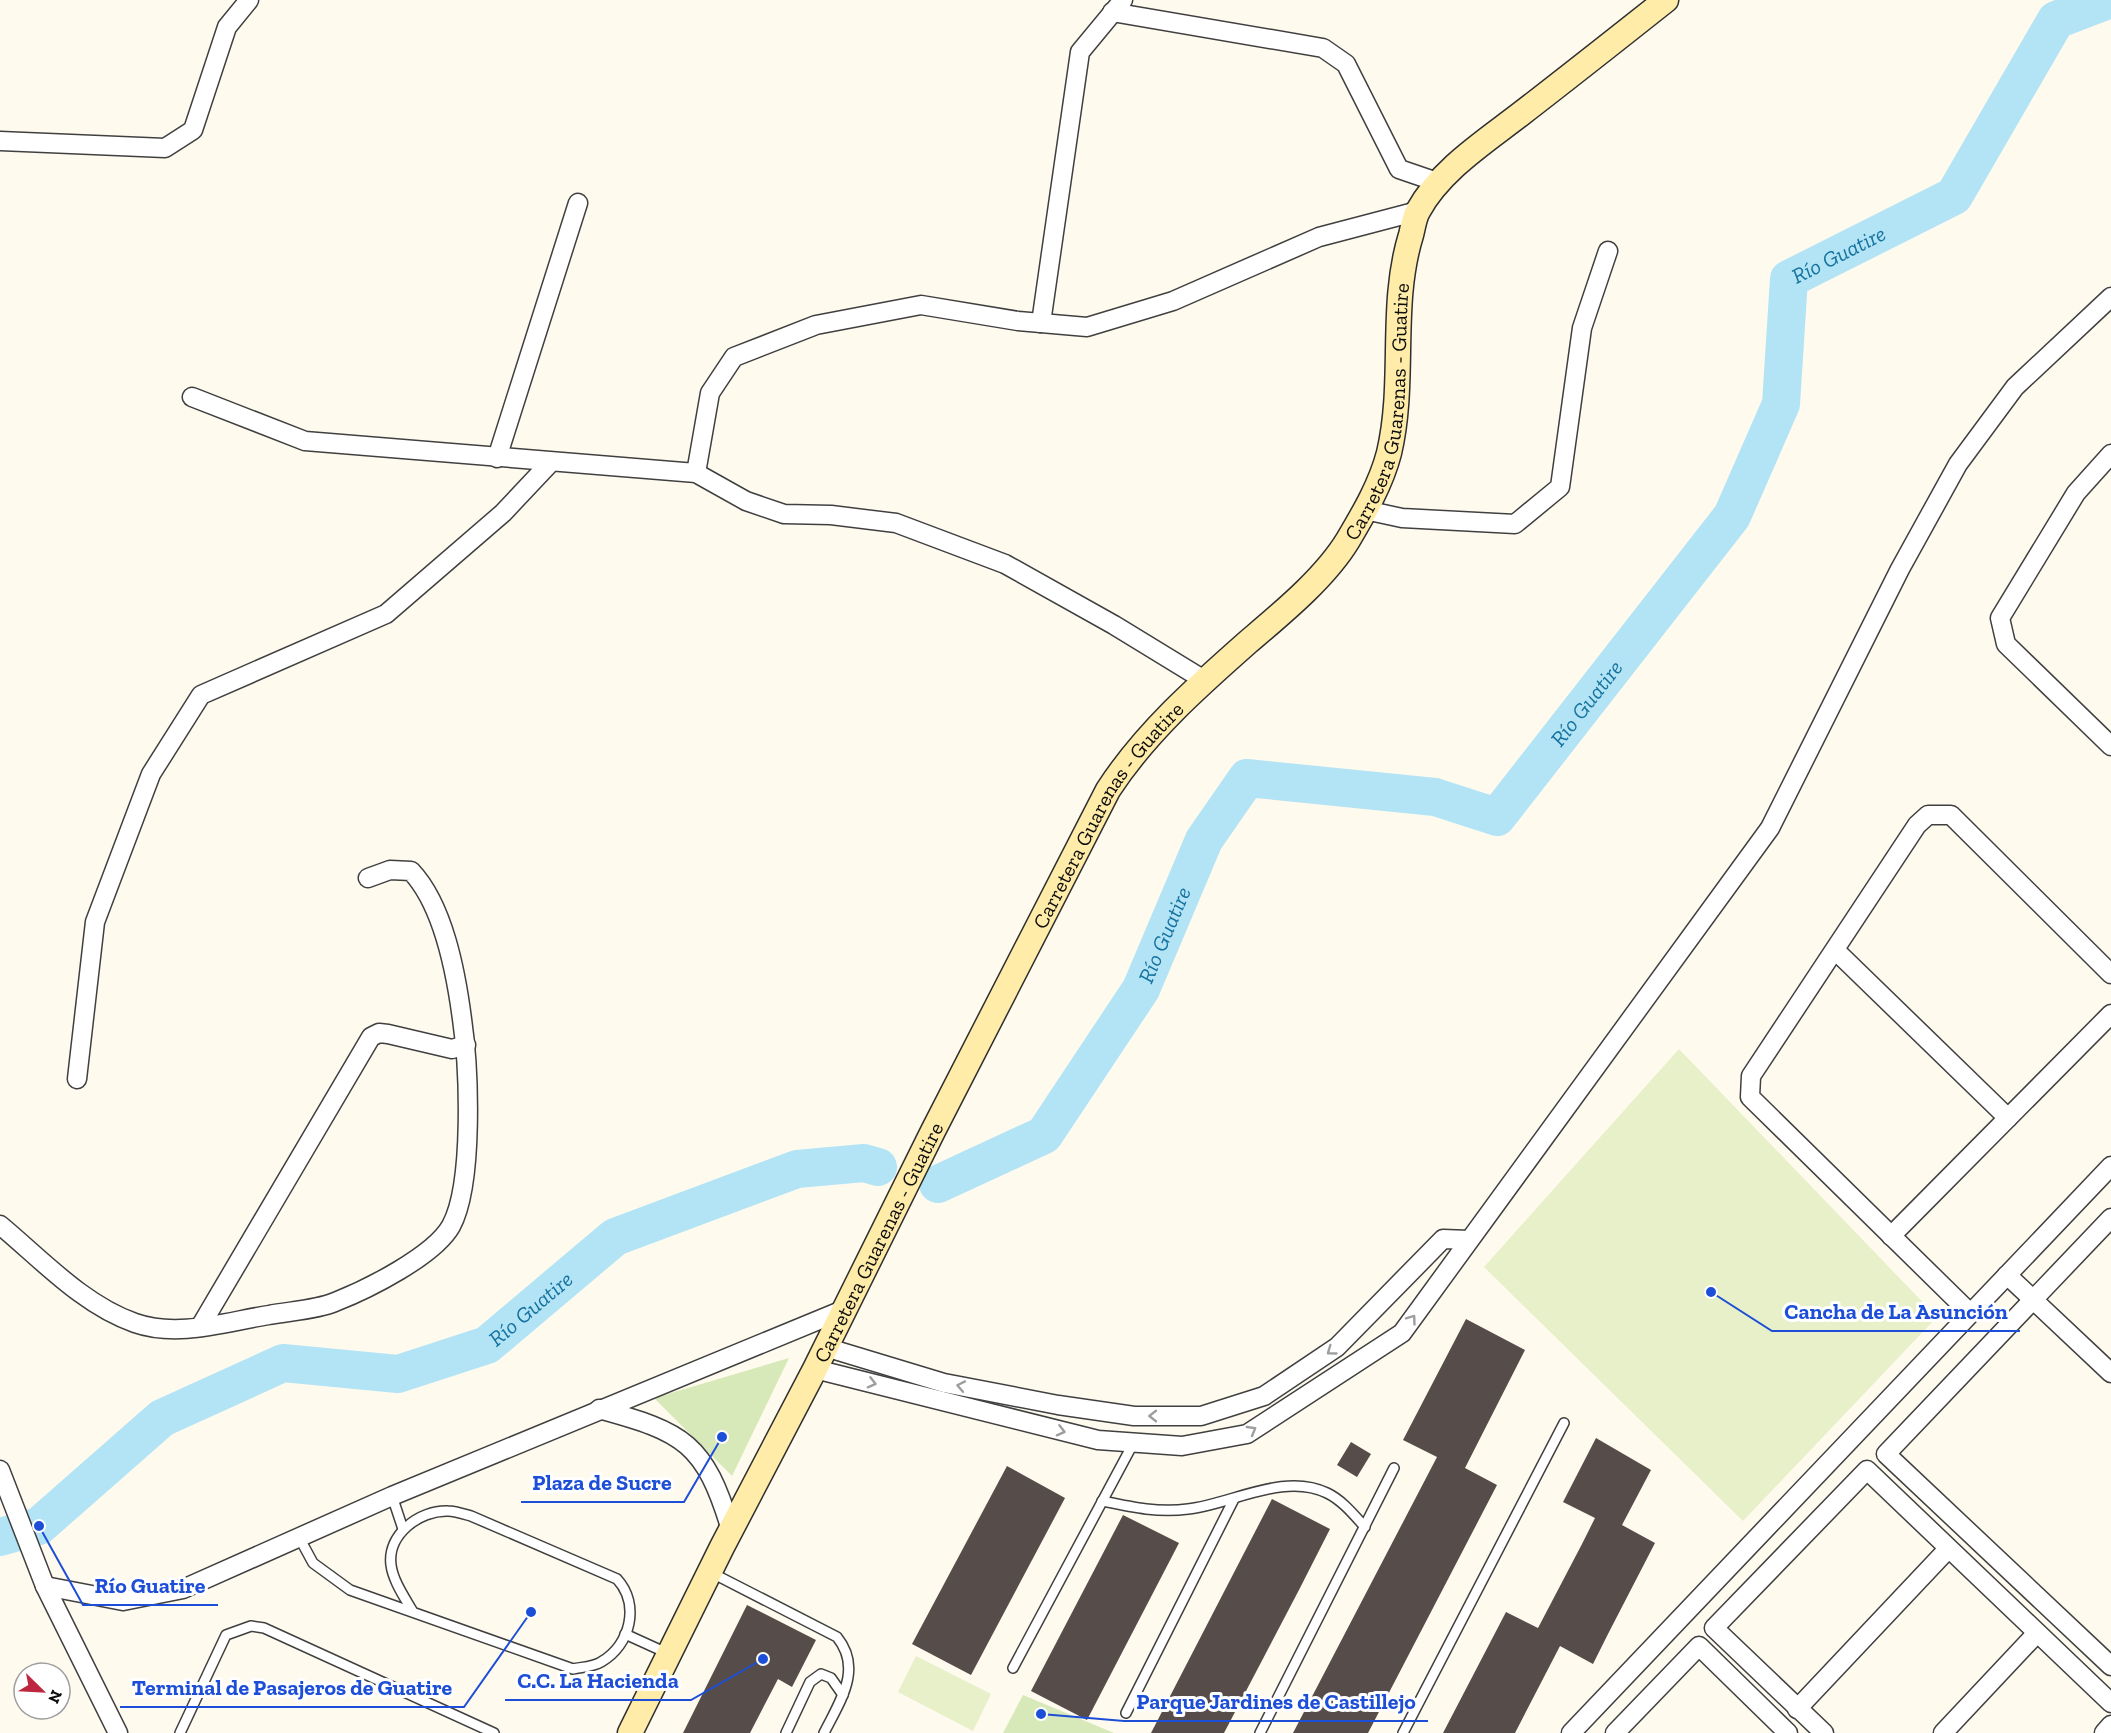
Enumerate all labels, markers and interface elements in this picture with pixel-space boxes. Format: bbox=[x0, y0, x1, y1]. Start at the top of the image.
water label: Río Guatire bbox=[1787, 219, 1890, 289]
street label: Carretera Guarenas - Guatire bbox=[1338, 281, 1414, 544]
water label: Río Guatire bbox=[1544, 655, 1628, 752]
street label: Carretera Guarenas - Guatire bbox=[1027, 696, 1188, 933]
water label: Río Guatire bbox=[1132, 883, 1196, 987]
street label: Carretera Guarenas - Guatire bbox=[808, 1118, 948, 1366]
water label: Río Guatire bbox=[483, 1265, 578, 1352]
callout: Cancha de La Asunción bbox=[1772, 1291, 2020, 1331]
text: Cancha de La Asunción bbox=[1784, 1298, 2008, 1325]
one-way arrow bbox=[1404, 1315, 1415, 1326]
one-way arrow bbox=[1327, 1344, 1338, 1355]
one-way arrow bbox=[866, 1376, 877, 1388]
one-way arrow bbox=[956, 1380, 966, 1393]
one-way arrow bbox=[1149, 1410, 1158, 1422]
one-way arrow bbox=[1056, 1423, 1066, 1436]
one-way arrow bbox=[1246, 1426, 1256, 1437]
callout: Plaza de Sucre bbox=[521, 1462, 684, 1502]
text: Plaza de Sucre bbox=[532, 1469, 672, 1496]
callout: Río Guatire bbox=[83, 1565, 218, 1605]
text: Río Guatire bbox=[95, 1572, 206, 1599]
callout: C.C. La Hacienda bbox=[505, 1660, 691, 1700]
north arrow bbox=[12, 1661, 72, 1721]
callout: Terminal de Pasajeros de Guatire bbox=[120, 1667, 464, 1707]
text: C.C. La Hacienda bbox=[517, 1667, 679, 1694]
text: Terminal de Pasajeros de Guatire bbox=[132, 1674, 453, 1701]
callout: Parque Jardines de Castillejo bbox=[1124, 1681, 1428, 1721]
text: N bbox=[44, 1687, 66, 1706]
text: Parque Jardines de Castillejo bbox=[1136, 1688, 1416, 1715]

